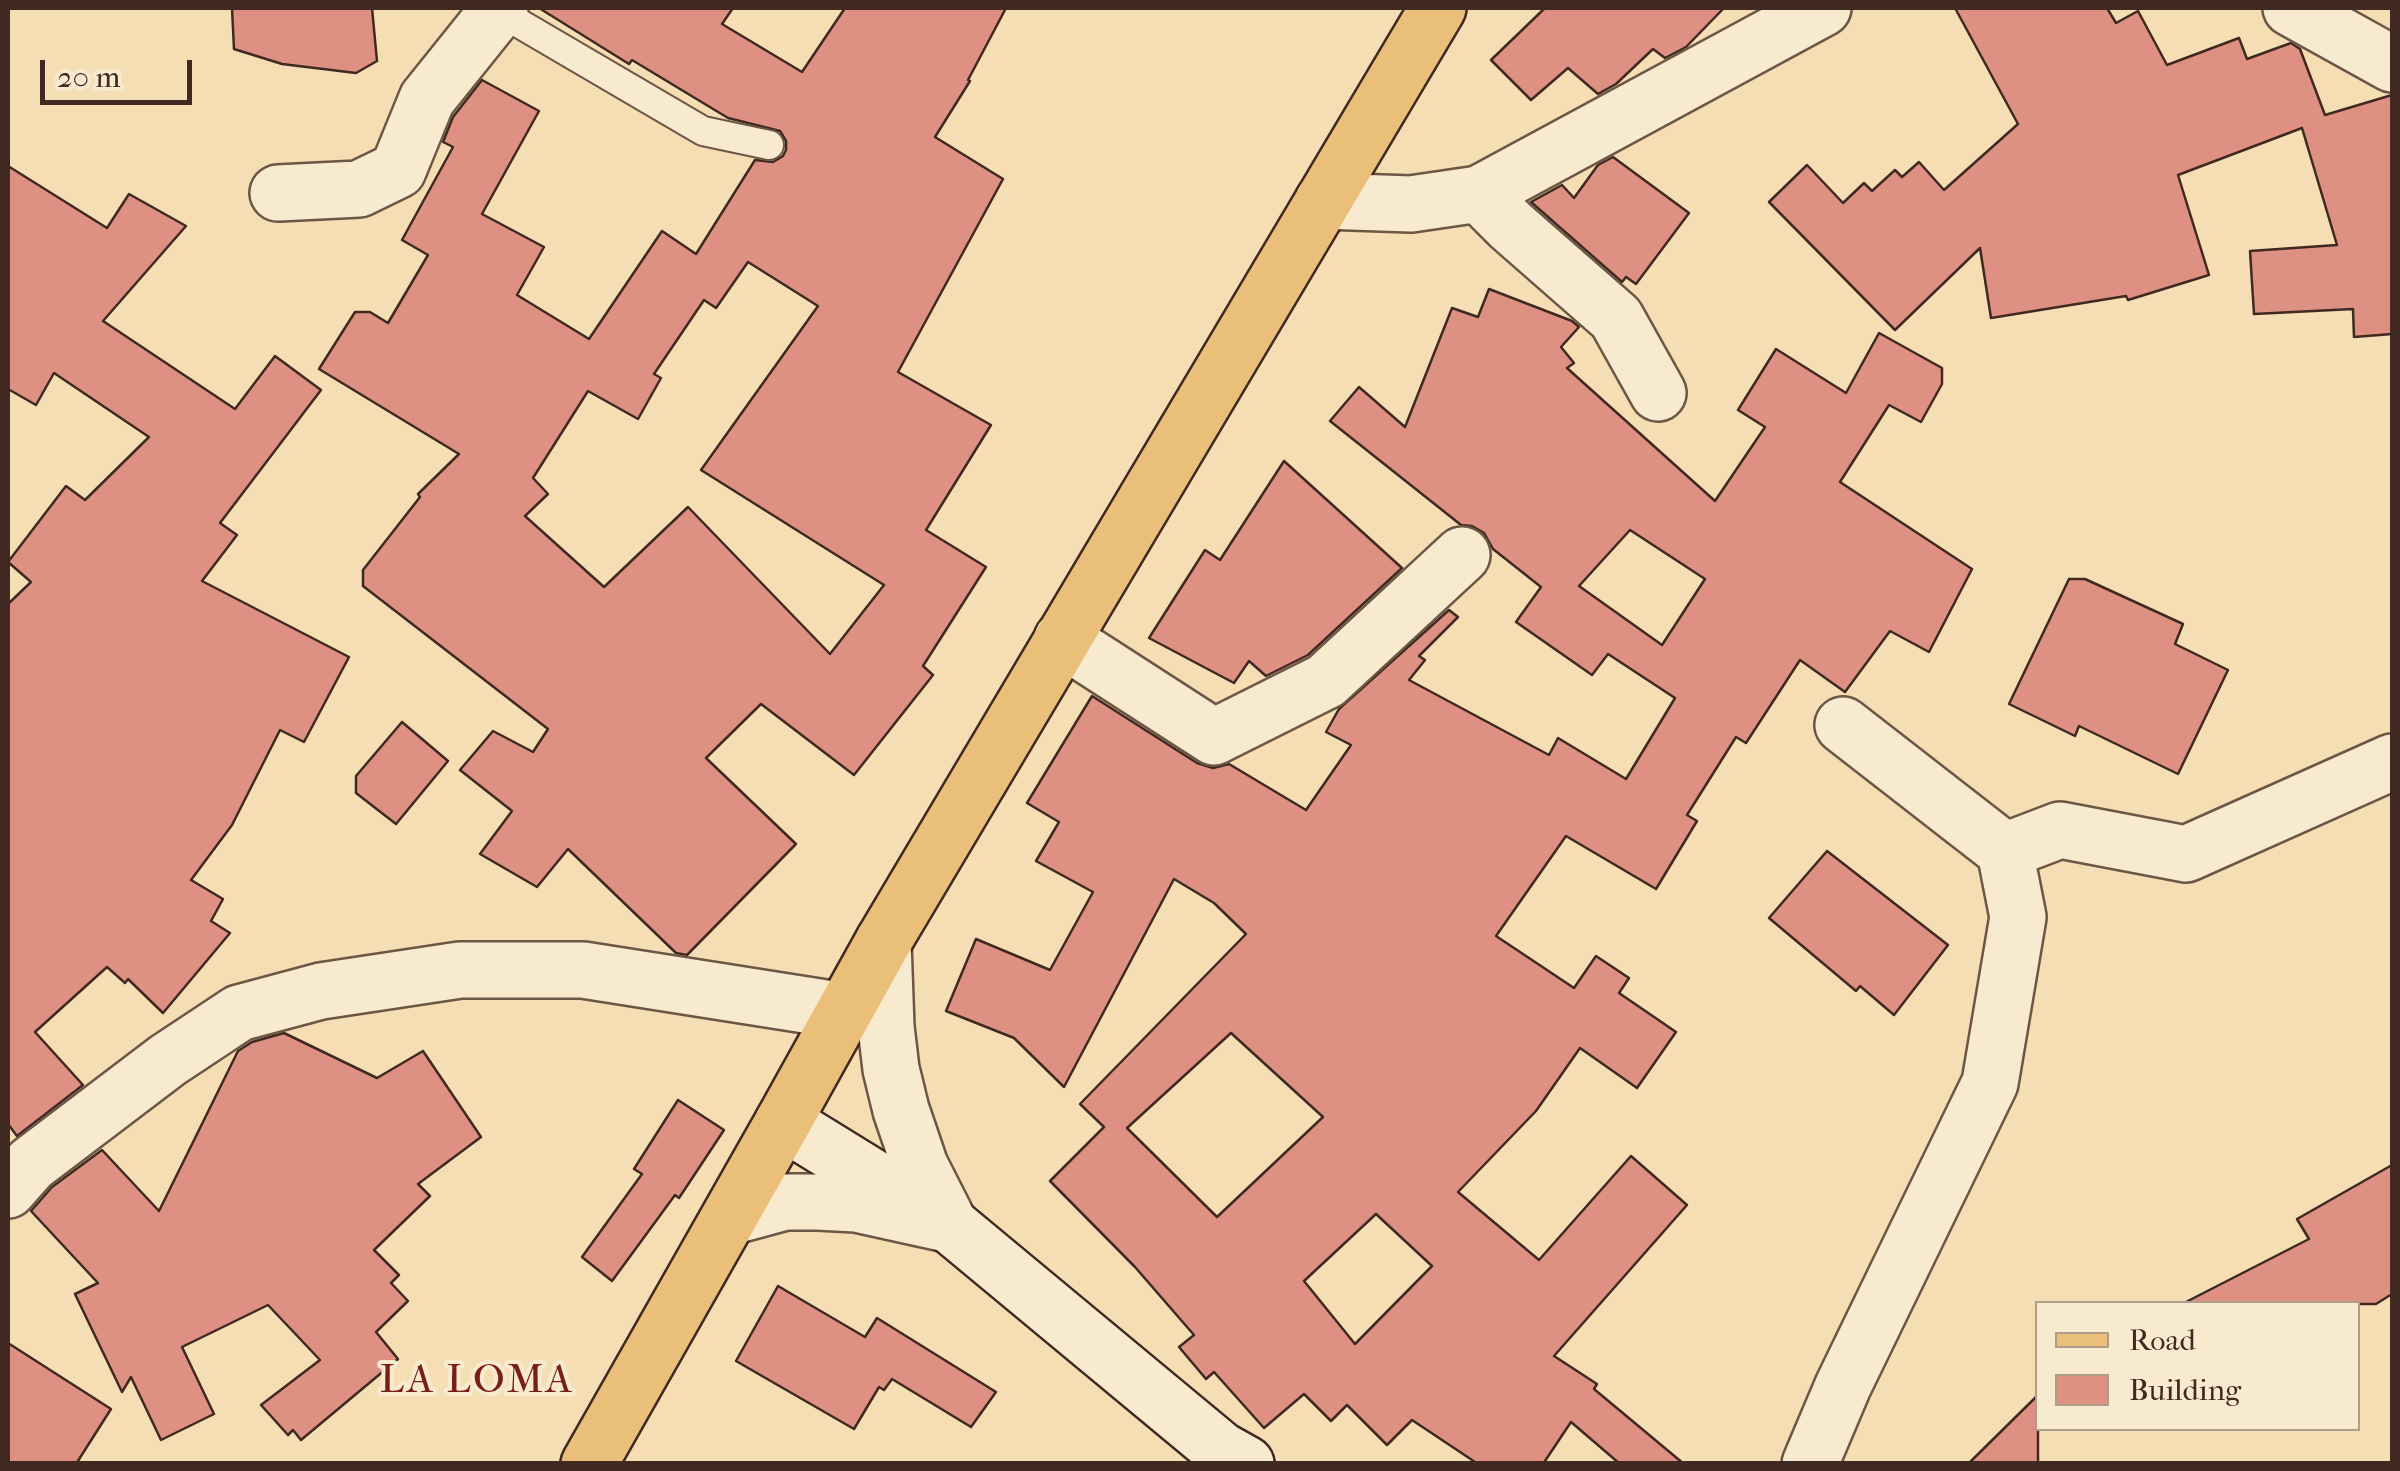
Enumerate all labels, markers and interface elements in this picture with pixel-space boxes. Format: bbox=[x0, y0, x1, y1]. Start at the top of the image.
scale bar bbox=[45, 40, 198, 102]
text: 20 m bbox=[57, 60, 120, 95]
legend bbox=[2035, 1301, 2360, 1431]
text: Road bbox=[2129, 1323, 2196, 1358]
district label: LA LOMA bbox=[380, 1358, 574, 1406]
text: Building bbox=[2129, 1373, 2241, 1408]

